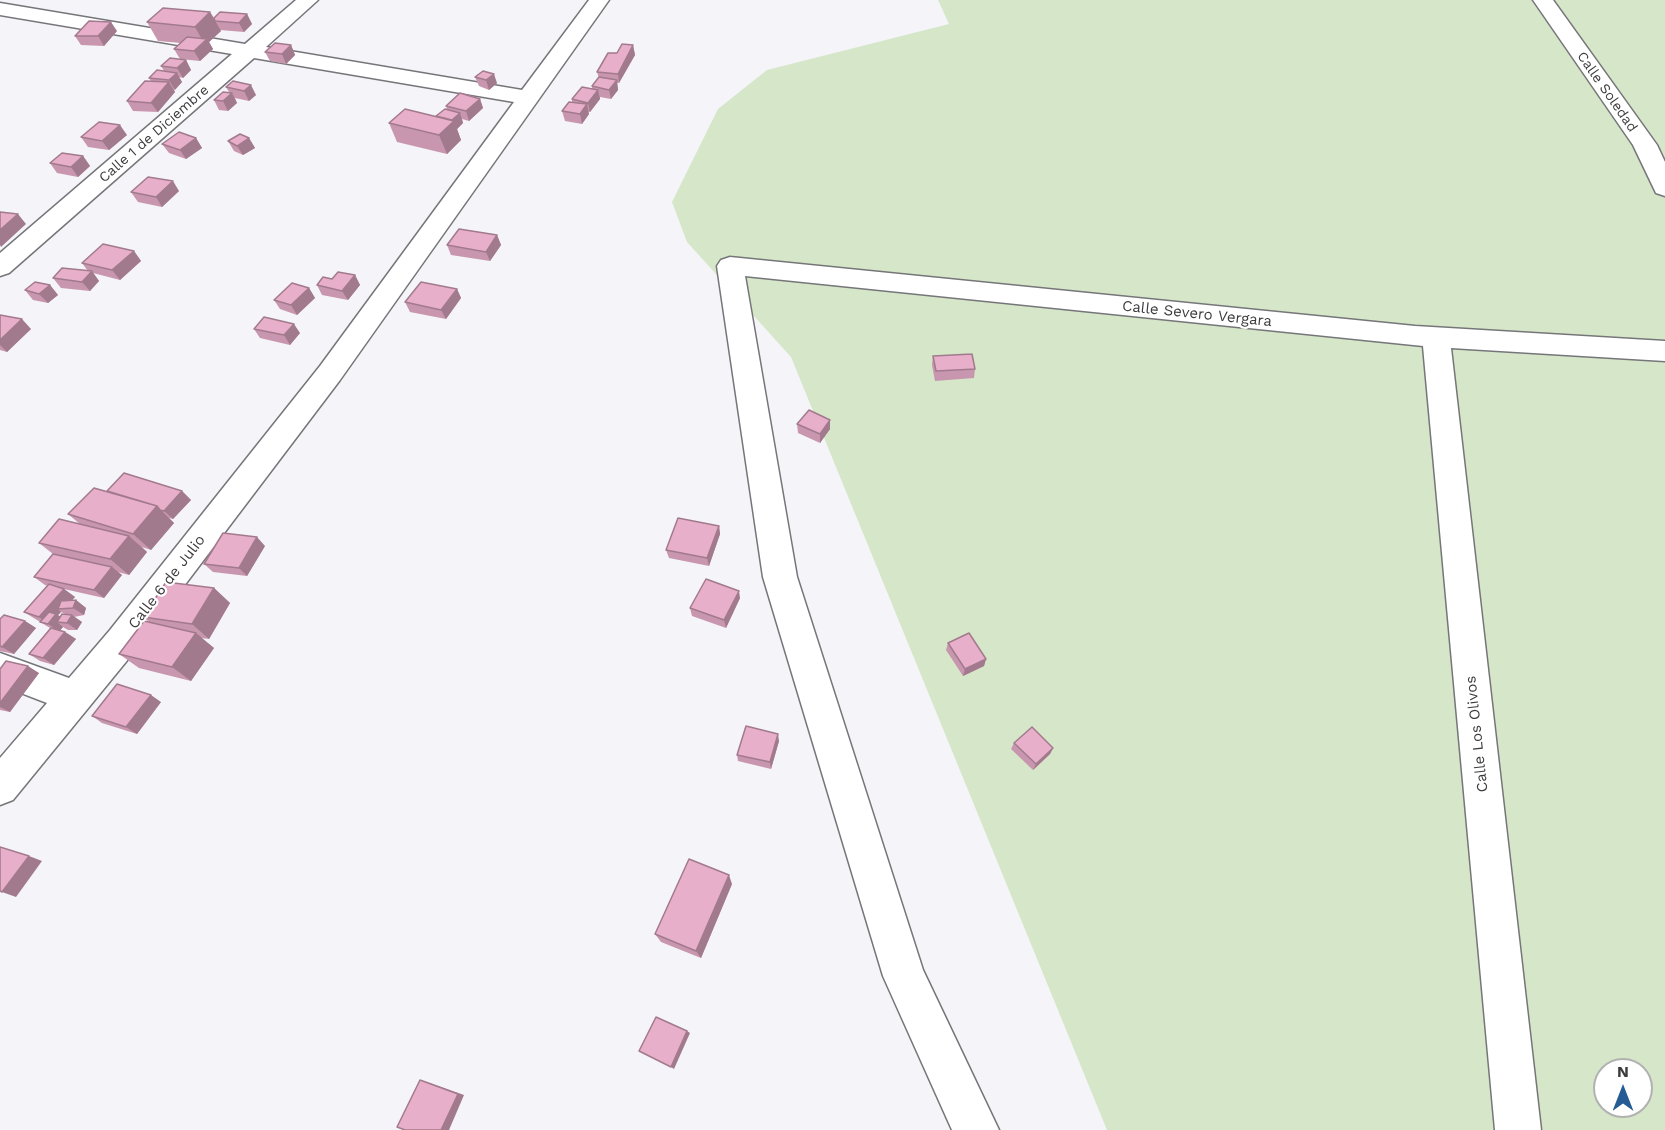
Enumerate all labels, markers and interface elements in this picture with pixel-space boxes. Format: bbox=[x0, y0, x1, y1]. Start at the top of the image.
street label: Calle Soledad bbox=[1573, 49, 1641, 135]
street label: Calle 1 de Diciembre bbox=[96, 82, 212, 186]
street label: Calle Severo Vergara bbox=[1121, 297, 1273, 331]
street label: Calle 6 de Julio bbox=[125, 531, 209, 633]
street label: Calle Los Olivos bbox=[1462, 675, 1492, 793]
north arrow bbox=[1593, 1058, 1653, 1118]
text: N bbox=[1617, 1062, 1629, 1081]

